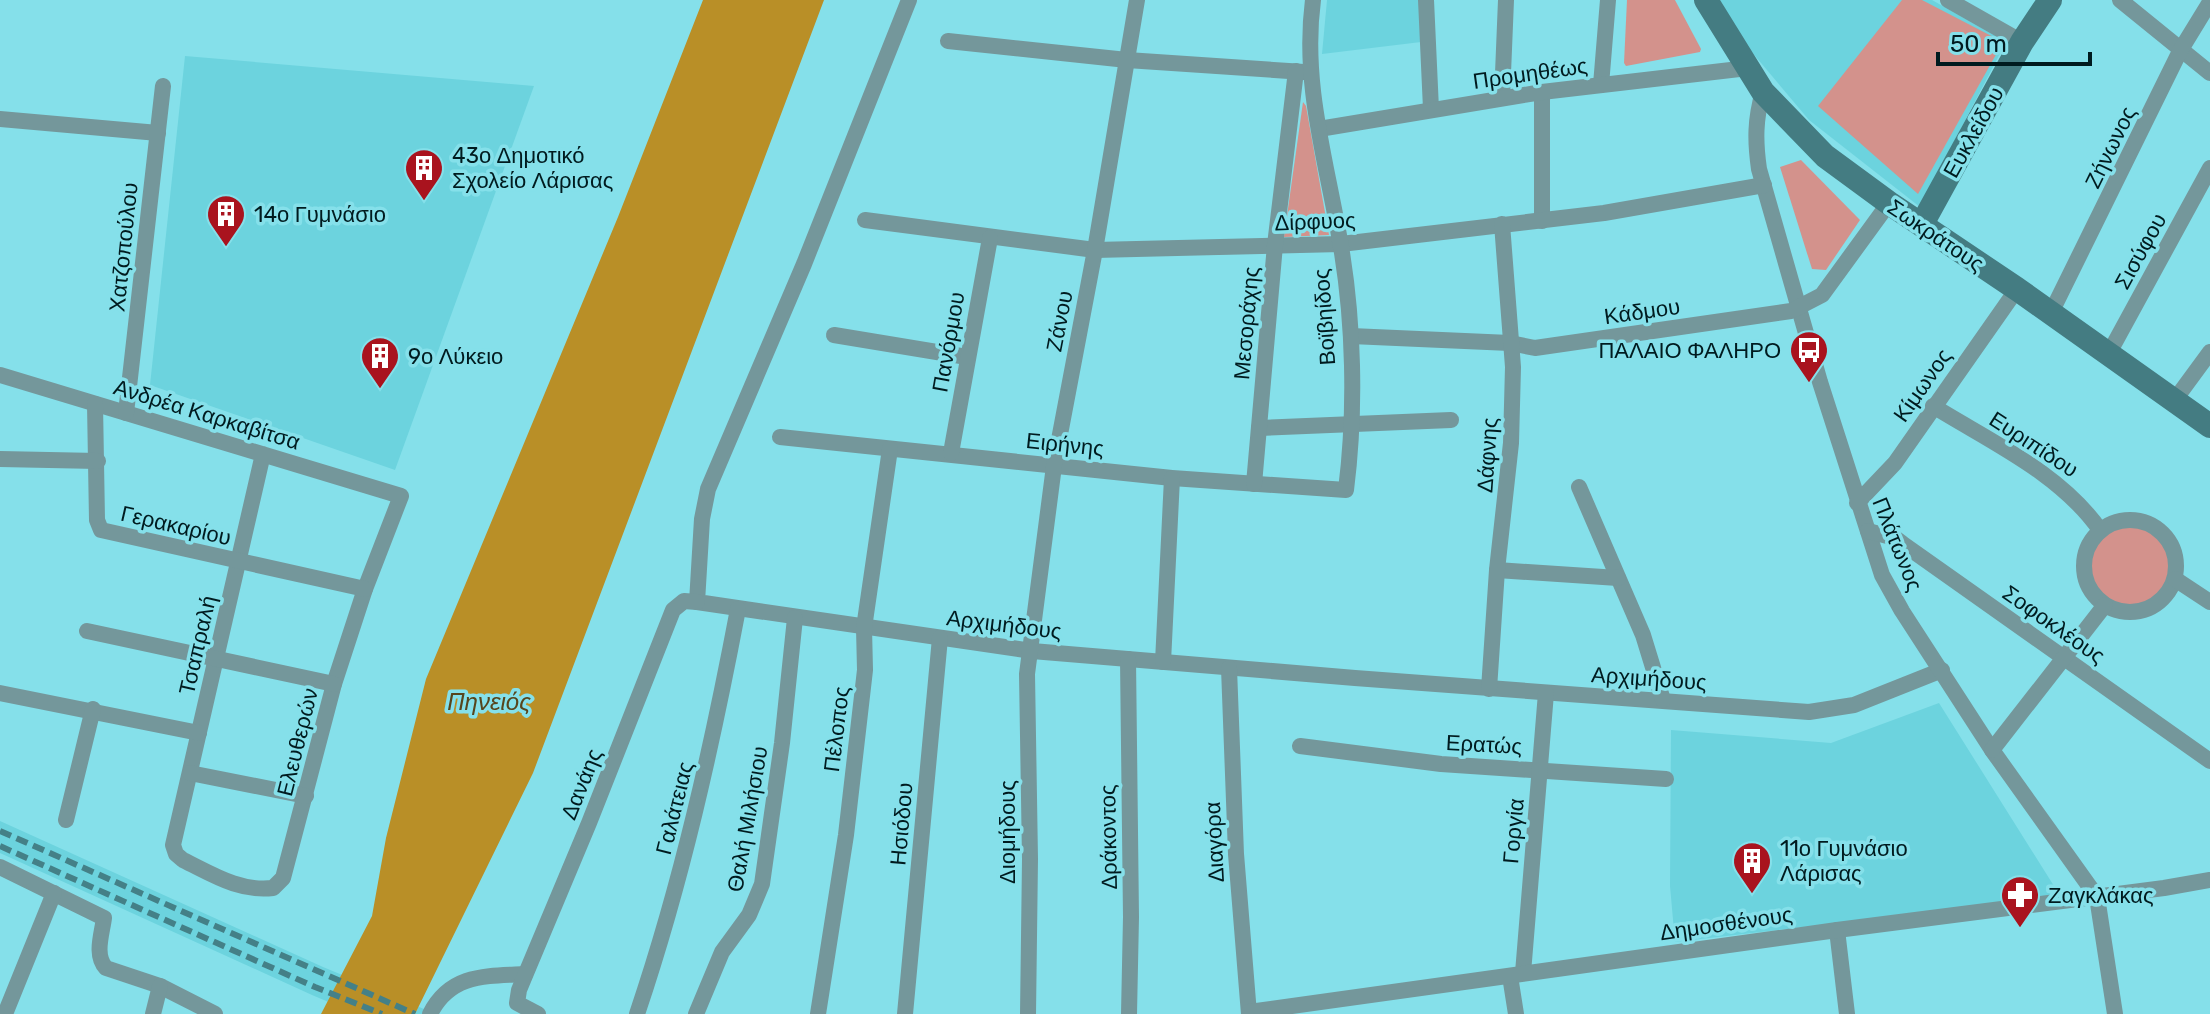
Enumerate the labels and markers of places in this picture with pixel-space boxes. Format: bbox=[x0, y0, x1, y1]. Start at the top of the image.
place label: 43ο Δημοτικό Σχολείο Λάρισας bbox=[452, 142, 613, 194]
building icon: 43ο Δημοτικό Σχολείο Λάρισας bbox=[403, 147, 445, 202]
building icon: 14ο Γυμνάσιο bbox=[205, 193, 247, 248]
place label: 14ο Γυμνάσιο bbox=[254, 201, 386, 228]
bus stop icon: ΠΑΛΑΙΟ ΦΑΛΗΡΟ bbox=[1788, 329, 1830, 384]
building icon: 9ο Λύκειο bbox=[359, 335, 401, 390]
place label: ΠΑΛΑΙΟ ΦΑΛΗΡΟ bbox=[1598, 337, 1781, 364]
place label: 9ο Λύκειο bbox=[408, 343, 503, 370]
place label: 11ο Γυμνάσιο Λάρισας bbox=[1780, 835, 1908, 887]
building icon: 11ο Γυμνάσιο Λάρισας bbox=[1731, 840, 1773, 895]
pharmacy icon: Ζαγκλάκας bbox=[1999, 874, 2041, 929]
place label: Ζαγκλάκας bbox=[2048, 882, 2154, 909]

